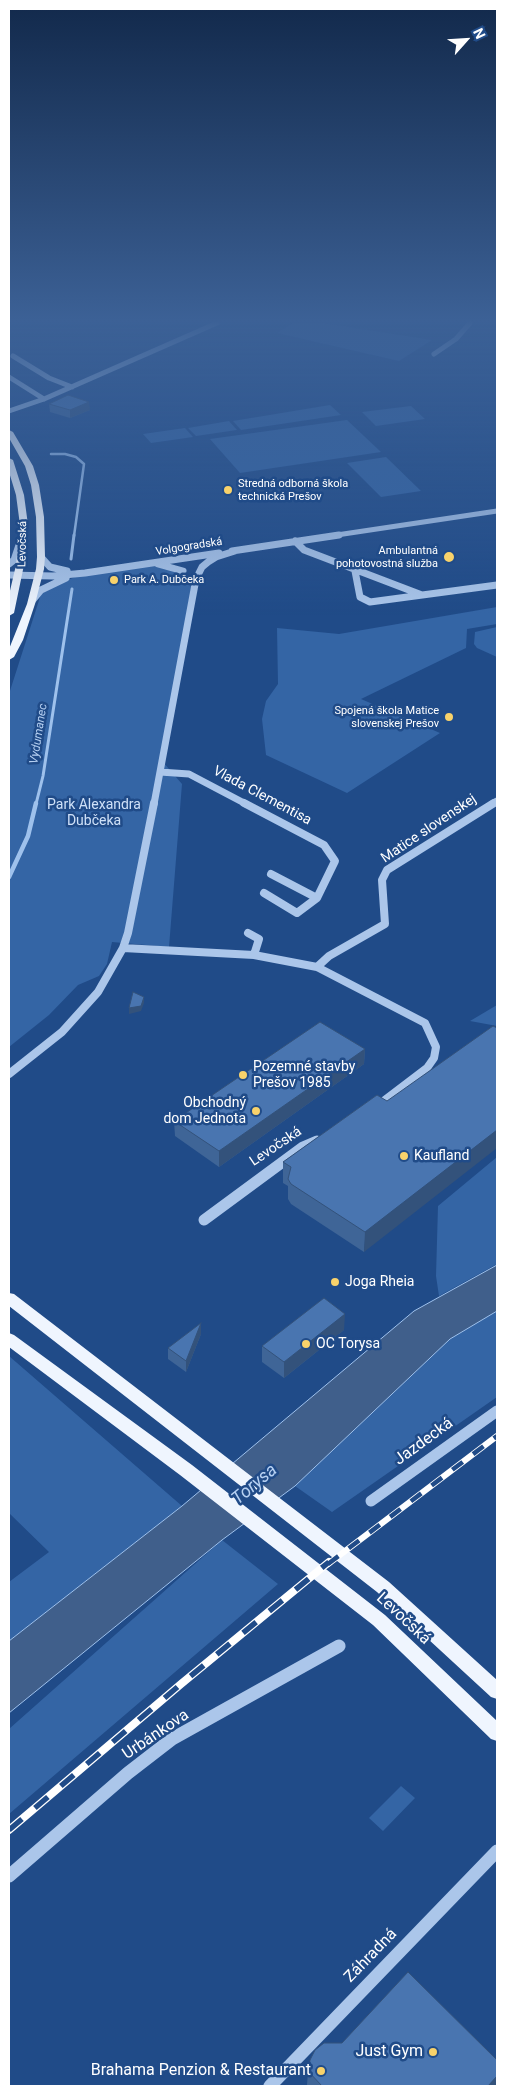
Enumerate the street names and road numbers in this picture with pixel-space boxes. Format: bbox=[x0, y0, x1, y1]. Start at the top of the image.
street label: Levočská bbox=[16, 521, 30, 567]
street label: Volgogradská bbox=[155, 535, 223, 559]
street label: Vlada Clementisa bbox=[210, 763, 314, 829]
street label: Matice slovenskej bbox=[378, 791, 480, 867]
street label: Levočská bbox=[247, 1124, 305, 1170]
street label: Jazdecká bbox=[391, 1414, 457, 1470]
street label: Levočská bbox=[372, 1589, 434, 1649]
street label: Urbánkova bbox=[119, 1706, 193, 1764]
street label: Záhradná bbox=[341, 1925, 401, 1987]

